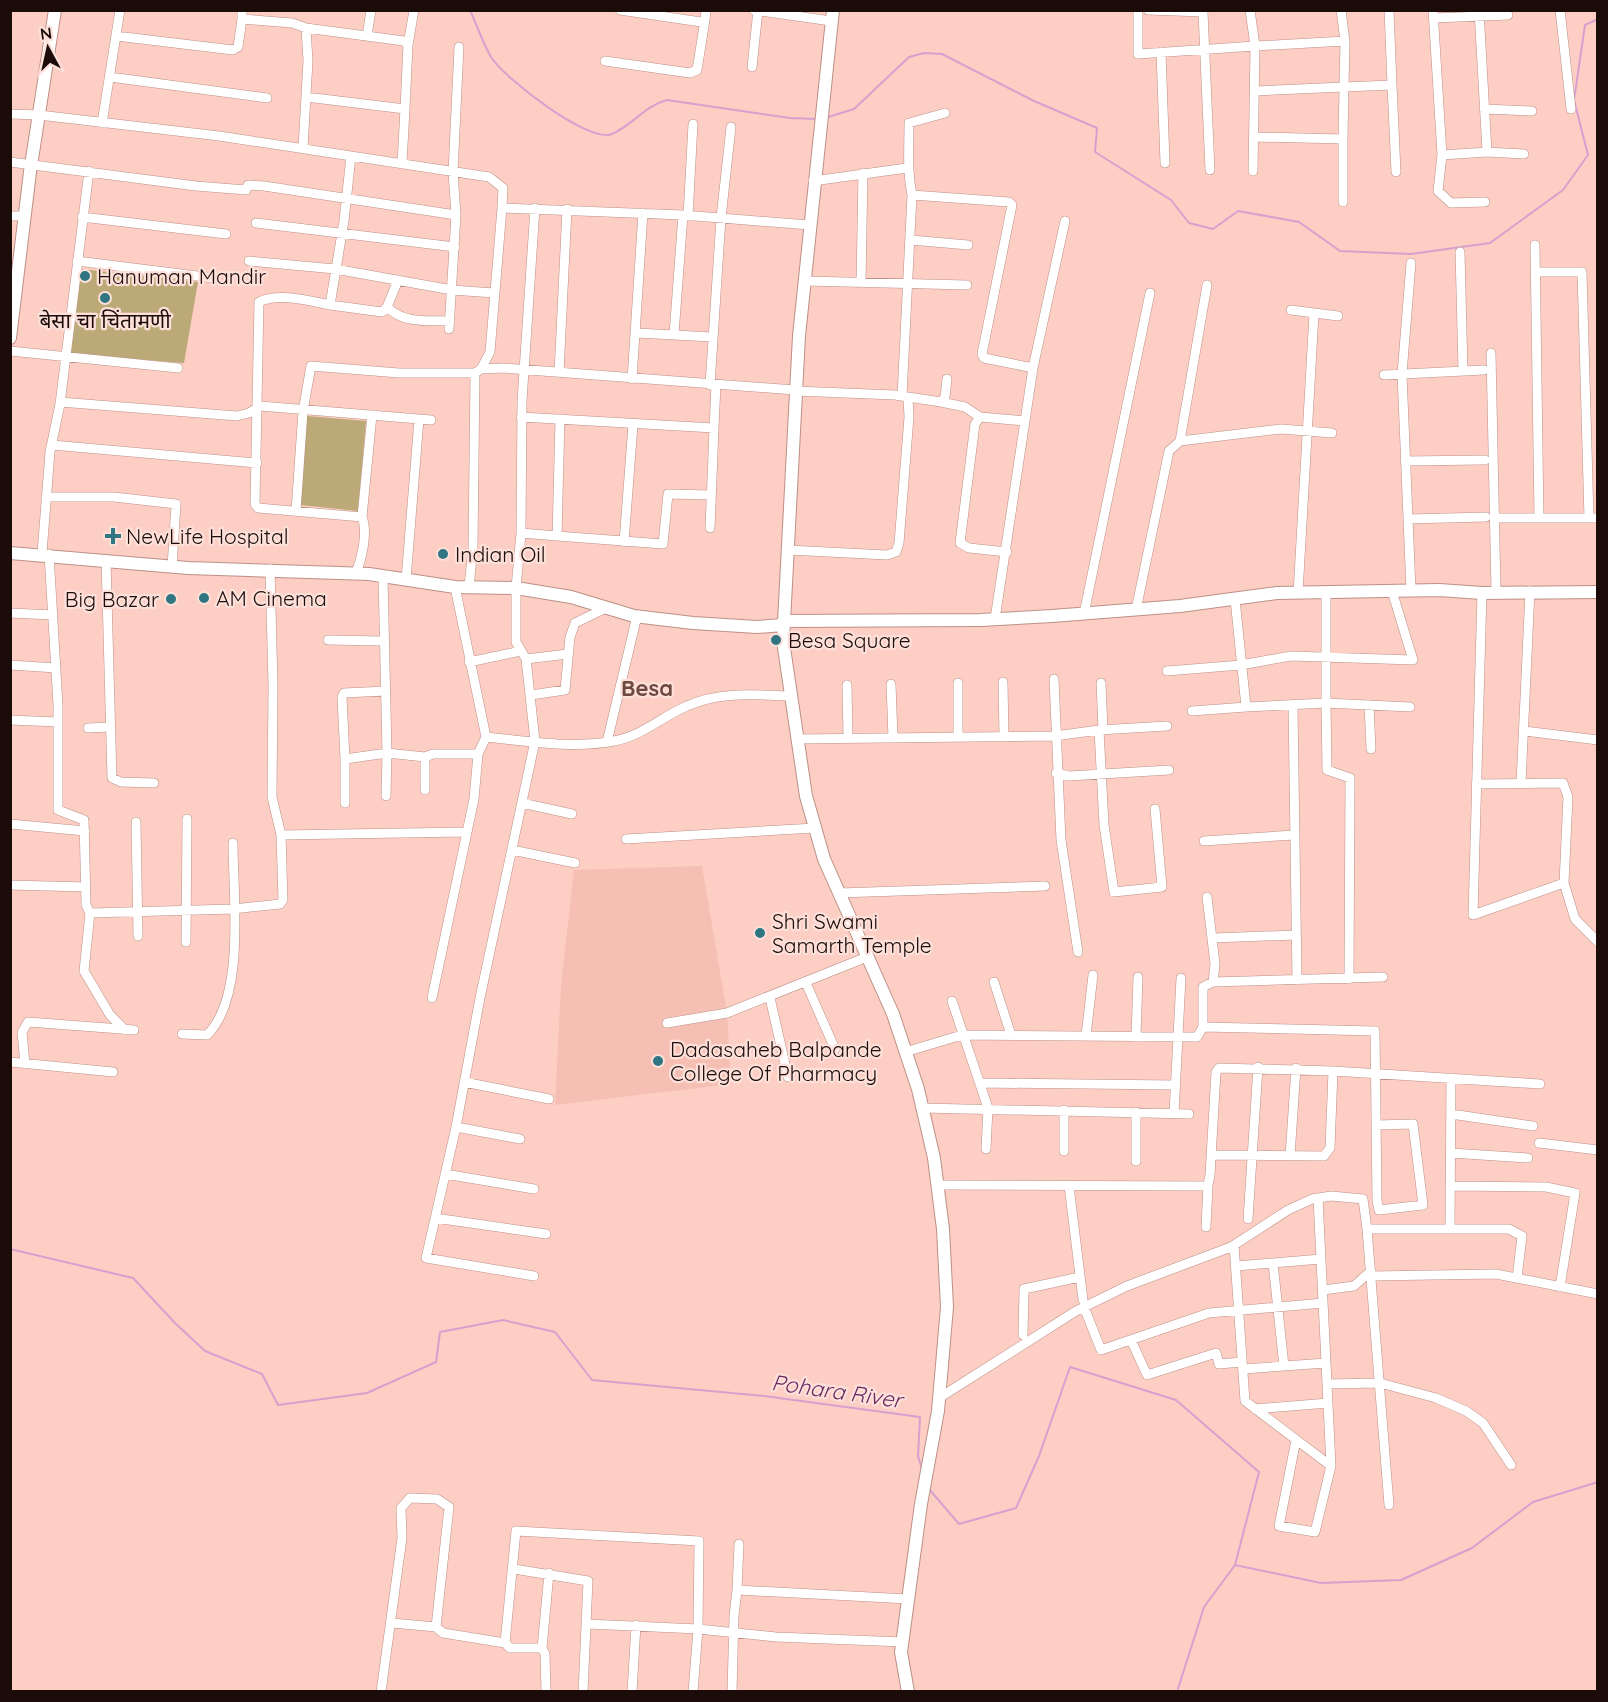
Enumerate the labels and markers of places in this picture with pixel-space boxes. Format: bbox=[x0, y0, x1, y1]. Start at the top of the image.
place label: Hanuman Mandir bbox=[97, 263, 266, 289]
marker: Hanuman Mandir bbox=[78, 269, 92, 283]
marker: बेसा चा चिंतामणी bbox=[98, 291, 112, 305]
place label: बेसा चा चिंतामणी bbox=[39, 307, 171, 333]
place label: NewLife Hospital bbox=[126, 523, 289, 549]
marker: NewLife Hospital bbox=[104, 527, 122, 545]
place label: Indian Oil bbox=[455, 541, 546, 567]
marker: Indian Oil bbox=[436, 547, 450, 561]
place label: AM Cinema bbox=[216, 585, 327, 611]
place label: Big Bazar bbox=[65, 586, 159, 612]
marker: AM Cinema bbox=[197, 591, 211, 605]
marker: Big Bazar bbox=[164, 592, 178, 606]
place label: Besa Square bbox=[788, 627, 911, 653]
marker: Besa Square bbox=[769, 633, 783, 647]
place label: Shri Swami Samarth Temple bbox=[772, 908, 932, 958]
marker: Shri Swami Samarth Temple bbox=[753, 926, 767, 940]
place label: Dadasaheb Balpande College Of Pharmacy bbox=[670, 1036, 882, 1086]
marker: Dadasaheb Balpande College Of Pharmacy bbox=[651, 1054, 665, 1068]

